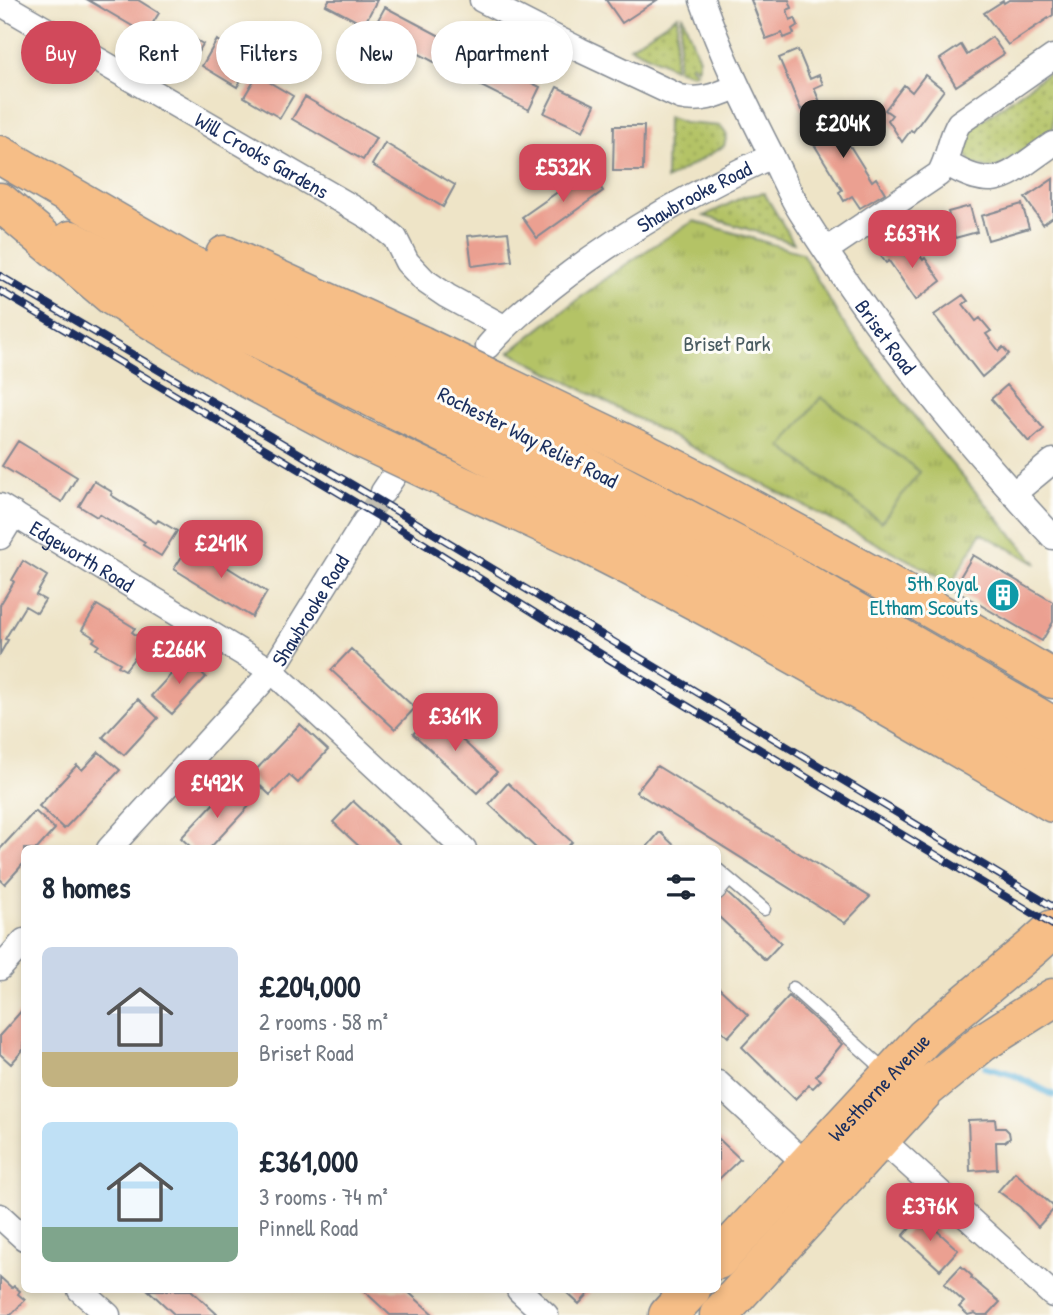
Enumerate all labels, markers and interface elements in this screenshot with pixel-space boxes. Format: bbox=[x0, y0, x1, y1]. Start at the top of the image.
chip: Buy bbox=[21, 21, 101, 84]
chip: Rent bbox=[115, 21, 202, 84]
chip: Filters bbox=[216, 21, 322, 84]
chip: New bbox=[336, 21, 417, 84]
chip: Apartment bbox=[431, 21, 573, 84]
pin: £204K bbox=[794, 100, 892, 160]
street label: Will Crooks Gardens bbox=[190, 105, 334, 205]
text: £204K bbox=[816, 107, 870, 138]
pin: £532K bbox=[514, 144, 612, 204]
text: £532K bbox=[535, 151, 591, 182]
street label: Shawbrooke Road bbox=[631, 153, 756, 239]
pin: £637K bbox=[863, 210, 961, 270]
text: £637K bbox=[884, 217, 940, 248]
street label: Briset Road bbox=[849, 293, 923, 380]
park label: Briset Park bbox=[683, 329, 771, 358]
street label: Rochester Way Relief Road bbox=[433, 379, 623, 495]
street label: Edgeworth Road bbox=[25, 513, 140, 598]
pin: £241K bbox=[172, 520, 270, 580]
text: £241K bbox=[195, 527, 247, 558]
street label: Shawbrooke Road bbox=[264, 549, 355, 672]
place label: 5th Royal Eltham Scouts bbox=[870, 569, 978, 622]
building icon: 5th Royal Eltham Scouts bbox=[984, 576, 1022, 614]
pin: £266K bbox=[130, 626, 228, 686]
text: £266K bbox=[152, 633, 206, 664]
pin: £361K bbox=[406, 694, 504, 753]
text: £361K bbox=[429, 700, 481, 731]
pin: £492K bbox=[168, 760, 266, 820]
text: £492K bbox=[191, 767, 243, 798]
text: 8 homes bbox=[42, 867, 130, 907]
icon: filters bbox=[662, 868, 700, 906]
text: £204,000 bbox=[259, 966, 361, 1006]
icon: home bbox=[98, 975, 182, 1059]
text: 2 rooms · 58 m² bbox=[259, 1006, 388, 1037]
street label: Westhorne Avenue bbox=[821, 1027, 936, 1147]
text: Briset Road bbox=[259, 1037, 354, 1068]
text: £361,000 bbox=[259, 1141, 358, 1181]
icon: home bbox=[98, 1150, 182, 1234]
text: 3 rooms · 74 m² bbox=[259, 1181, 388, 1212]
pin: £376K bbox=[881, 1184, 979, 1243]
text: £376K bbox=[902, 1190, 958, 1221]
text: Pinnell Road bbox=[259, 1212, 358, 1243]

